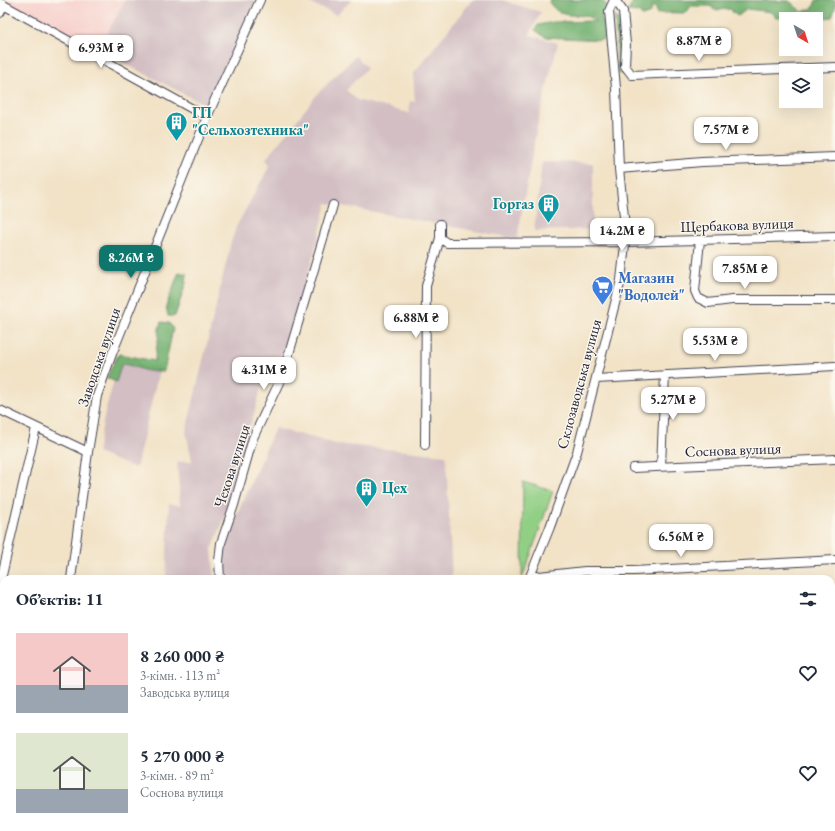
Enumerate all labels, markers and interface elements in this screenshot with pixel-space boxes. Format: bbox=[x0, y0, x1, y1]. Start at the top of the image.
north arrow bbox=[779, 12, 823, 56]
map controls bbox=[779, 12, 823, 108]
pin: 8.87M ₴ bbox=[662, 28, 736, 62]
text: 8.87M ₴ bbox=[676, 32, 722, 49]
pin: 6.93M ₴ bbox=[64, 35, 138, 69]
text: 6.93M ₴ bbox=[78, 39, 124, 56]
button: layers bbox=[779, 64, 823, 108]
place label: ГП "Сельхозтехника" bbox=[192, 103, 309, 139]
building icon: ГП "Сельхозтехника" bbox=[164, 109, 190, 142]
pin: 7.57M ₴ bbox=[689, 117, 763, 151]
text: 7.57M ₴ bbox=[703, 121, 749, 138]
building icon: Горгаз bbox=[536, 191, 562, 224]
place label: Горгаз bbox=[493, 194, 534, 213]
street label: Щербакова вулиця bbox=[680, 213, 794, 236]
pin: 14.2M ₴ bbox=[585, 218, 659, 252]
text: 14.2M ₴ bbox=[599, 222, 645, 239]
pin: 8.26M ₴ bbox=[94, 245, 168, 279]
text: 8.26M ₴ bbox=[108, 249, 154, 266]
pin: 7.85M ₴ bbox=[708, 256, 782, 290]
text: 7.85M ₴ bbox=[722, 260, 768, 277]
place label: Магазин "Водолей" bbox=[618, 268, 685, 304]
supermarket icon: Магазин "Водолей" bbox=[589, 274, 615, 307]
street label: Заводська вулиця bbox=[73, 305, 124, 409]
pin: 6.88M ₴ bbox=[379, 305, 453, 339]
text: 6.88M ₴ bbox=[393, 309, 439, 326]
street label: Склозаводська вулиця bbox=[552, 317, 605, 451]
pin: 5.53M ₴ bbox=[678, 328, 752, 362]
text: 5.53M ₴ bbox=[692, 332, 738, 349]
pin: 4.31M ₴ bbox=[227, 357, 301, 391]
text: 4.31M ₴ bbox=[241, 361, 287, 378]
pin: 5.27M ₴ bbox=[636, 387, 710, 421]
text: 5.27M ₴ bbox=[650, 391, 696, 408]
street label: Чехова вулиця bbox=[209, 421, 254, 510]
street label: Соснова вулиця bbox=[684, 438, 782, 461]
building icon: Цех bbox=[353, 475, 379, 508]
place label: Цех bbox=[382, 478, 408, 497]
pin: 6.56M ₴ bbox=[644, 524, 718, 558]
text: 6.56M ₴ bbox=[658, 528, 704, 545]
text: Об’єктів: 11 bbox=[16, 588, 104, 610]
icon: filters bbox=[797, 588, 819, 610]
text: 8 260 000 ₴ bbox=[140, 645, 224, 667]
icon: home bbox=[48, 649, 96, 697]
icon: heart bbox=[797, 662, 819, 684]
text: 3-кімн. · 113 m² bbox=[140, 667, 220, 684]
text: Заводська вулиця bbox=[140, 684, 230, 701]
text: 5 270 000 ₴ bbox=[140, 745, 224, 767]
icon: home bbox=[48, 749, 96, 797]
icon: heart bbox=[797, 762, 819, 784]
text: 3-кімн. · 89 m² bbox=[140, 767, 214, 784]
text: Соснова вулиця bbox=[140, 784, 224, 801]

